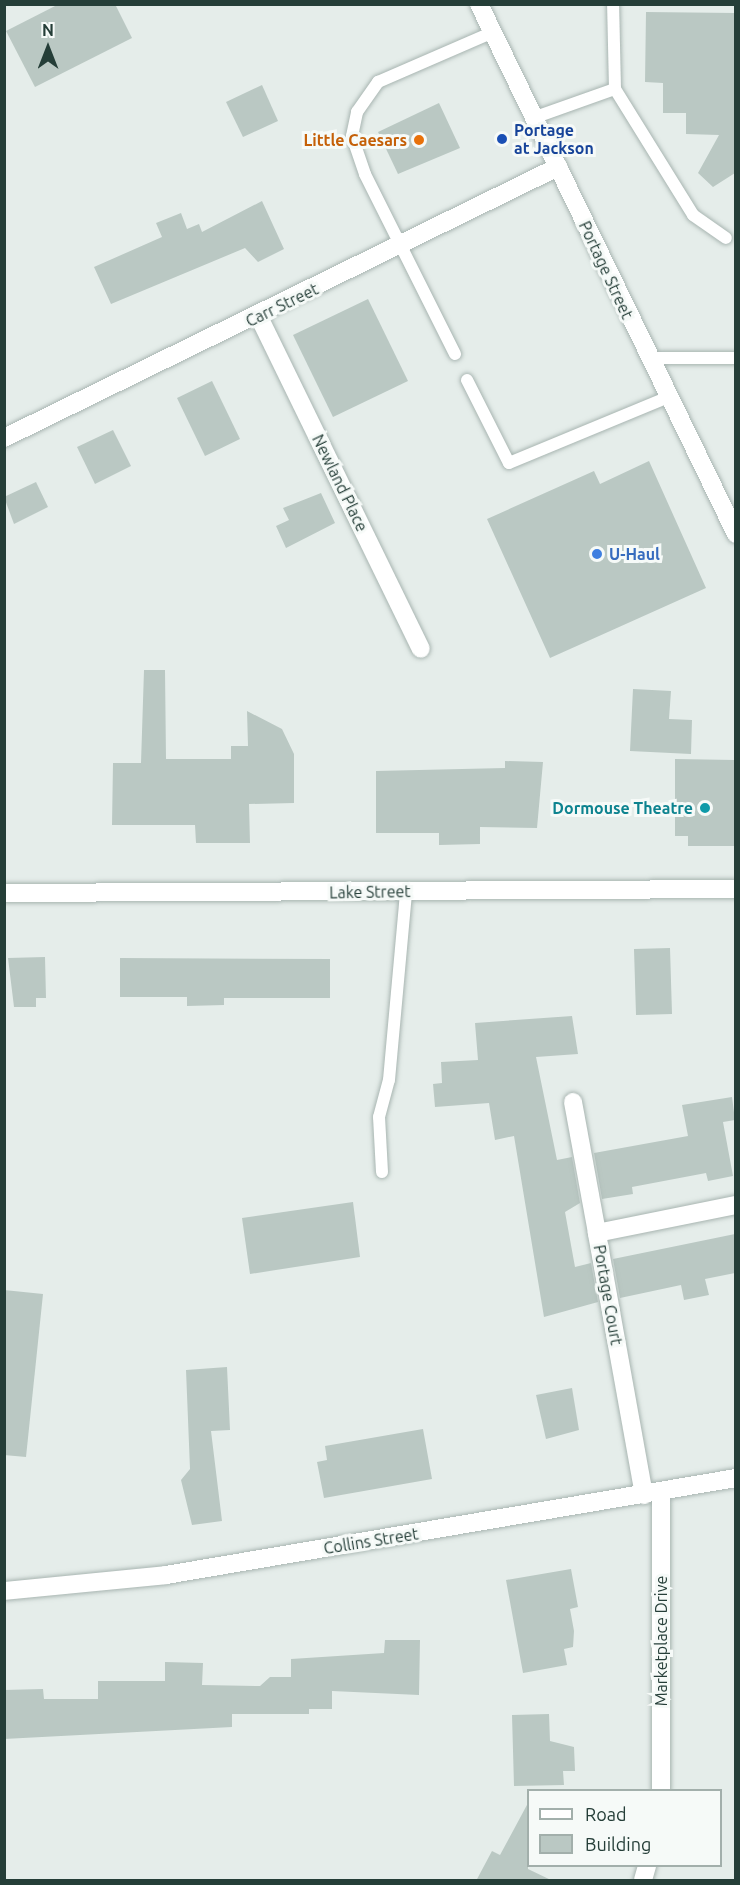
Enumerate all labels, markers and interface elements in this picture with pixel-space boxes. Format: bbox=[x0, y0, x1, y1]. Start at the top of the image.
north arrow bbox=[18, 18, 78, 78]
text: N bbox=[42, 21, 54, 39]
place label: Portage at Jackson bbox=[514, 120, 594, 158]
place label: Little Caesars bbox=[303, 130, 407, 150]
marker: Portage at Jackson bbox=[495, 132, 509, 146]
marker: Little Caesars bbox=[412, 133, 426, 147]
street label: Portage Street bbox=[575, 218, 637, 322]
street label: Carr Street bbox=[243, 279, 321, 331]
street label: Newland Place bbox=[308, 431, 372, 535]
place label: U-Haul bbox=[609, 544, 660, 564]
marker: U-Haul bbox=[590, 547, 604, 561]
place label: Dormouse Theatre bbox=[552, 798, 693, 818]
marker: Dormouse Theatre bbox=[698, 801, 712, 815]
street label: Lake Street bbox=[329, 882, 411, 902]
street label: Portage Court bbox=[590, 1243, 626, 1347]
street label: Collins Street bbox=[322, 1524, 420, 1558]
street label: Marketplace Drive bbox=[651, 1576, 671, 1706]
legend bbox=[527, 1789, 722, 1867]
text: Road bbox=[585, 1804, 627, 1824]
text: Building bbox=[585, 1834, 651, 1854]

